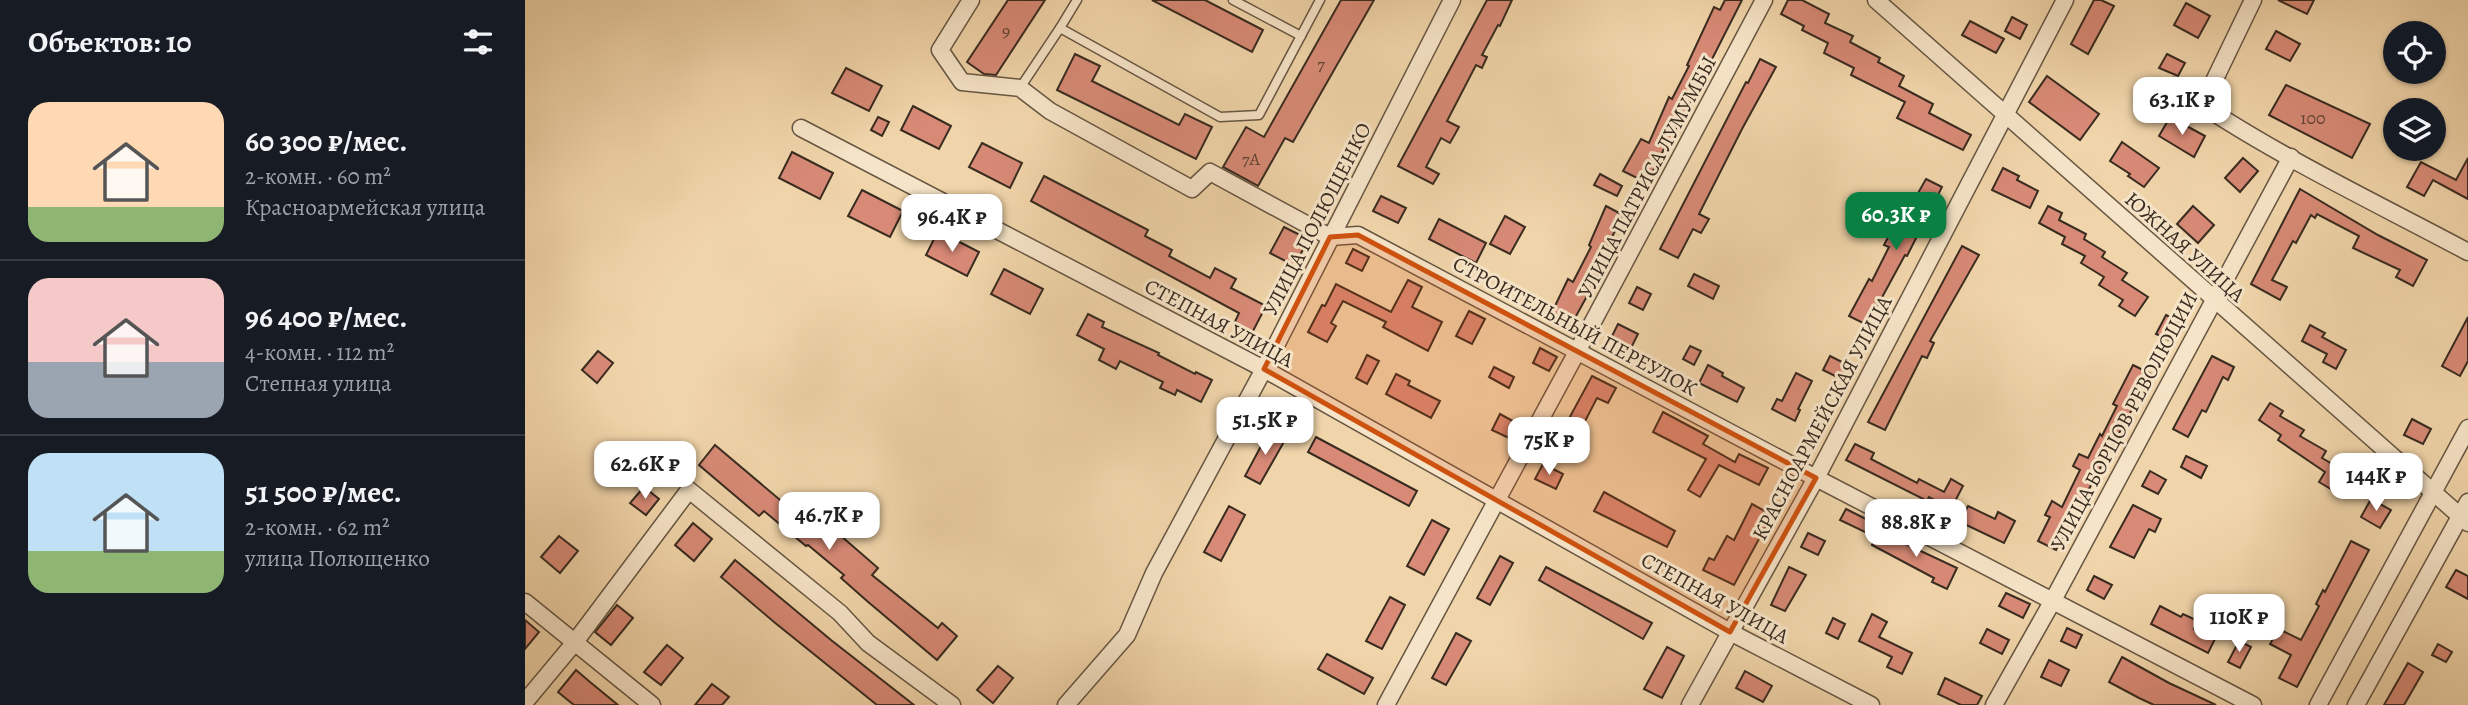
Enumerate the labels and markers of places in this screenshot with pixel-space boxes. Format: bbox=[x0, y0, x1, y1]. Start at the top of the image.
pin: 63.1K ₽ bbox=[2117, 78, 2247, 137]
pin: 60.3K ₽ bbox=[1831, 192, 1961, 252]
pin: 96.4K ₽ bbox=[887, 194, 1017, 254]
pin: 51.5K ₽ bbox=[1200, 398, 1330, 457]
pin: 75K ₽ bbox=[1500, 418, 1598, 477]
pin: 62.6K ₽ bbox=[580, 442, 710, 501]
pin: 144K ₽ bbox=[2319, 454, 2433, 513]
pin: 46.7K ₽ bbox=[764, 492, 894, 552]
pin: 88.8K ₽ bbox=[1851, 500, 1981, 559]
pin: 110K ₽ bbox=[2182, 594, 2296, 654]

